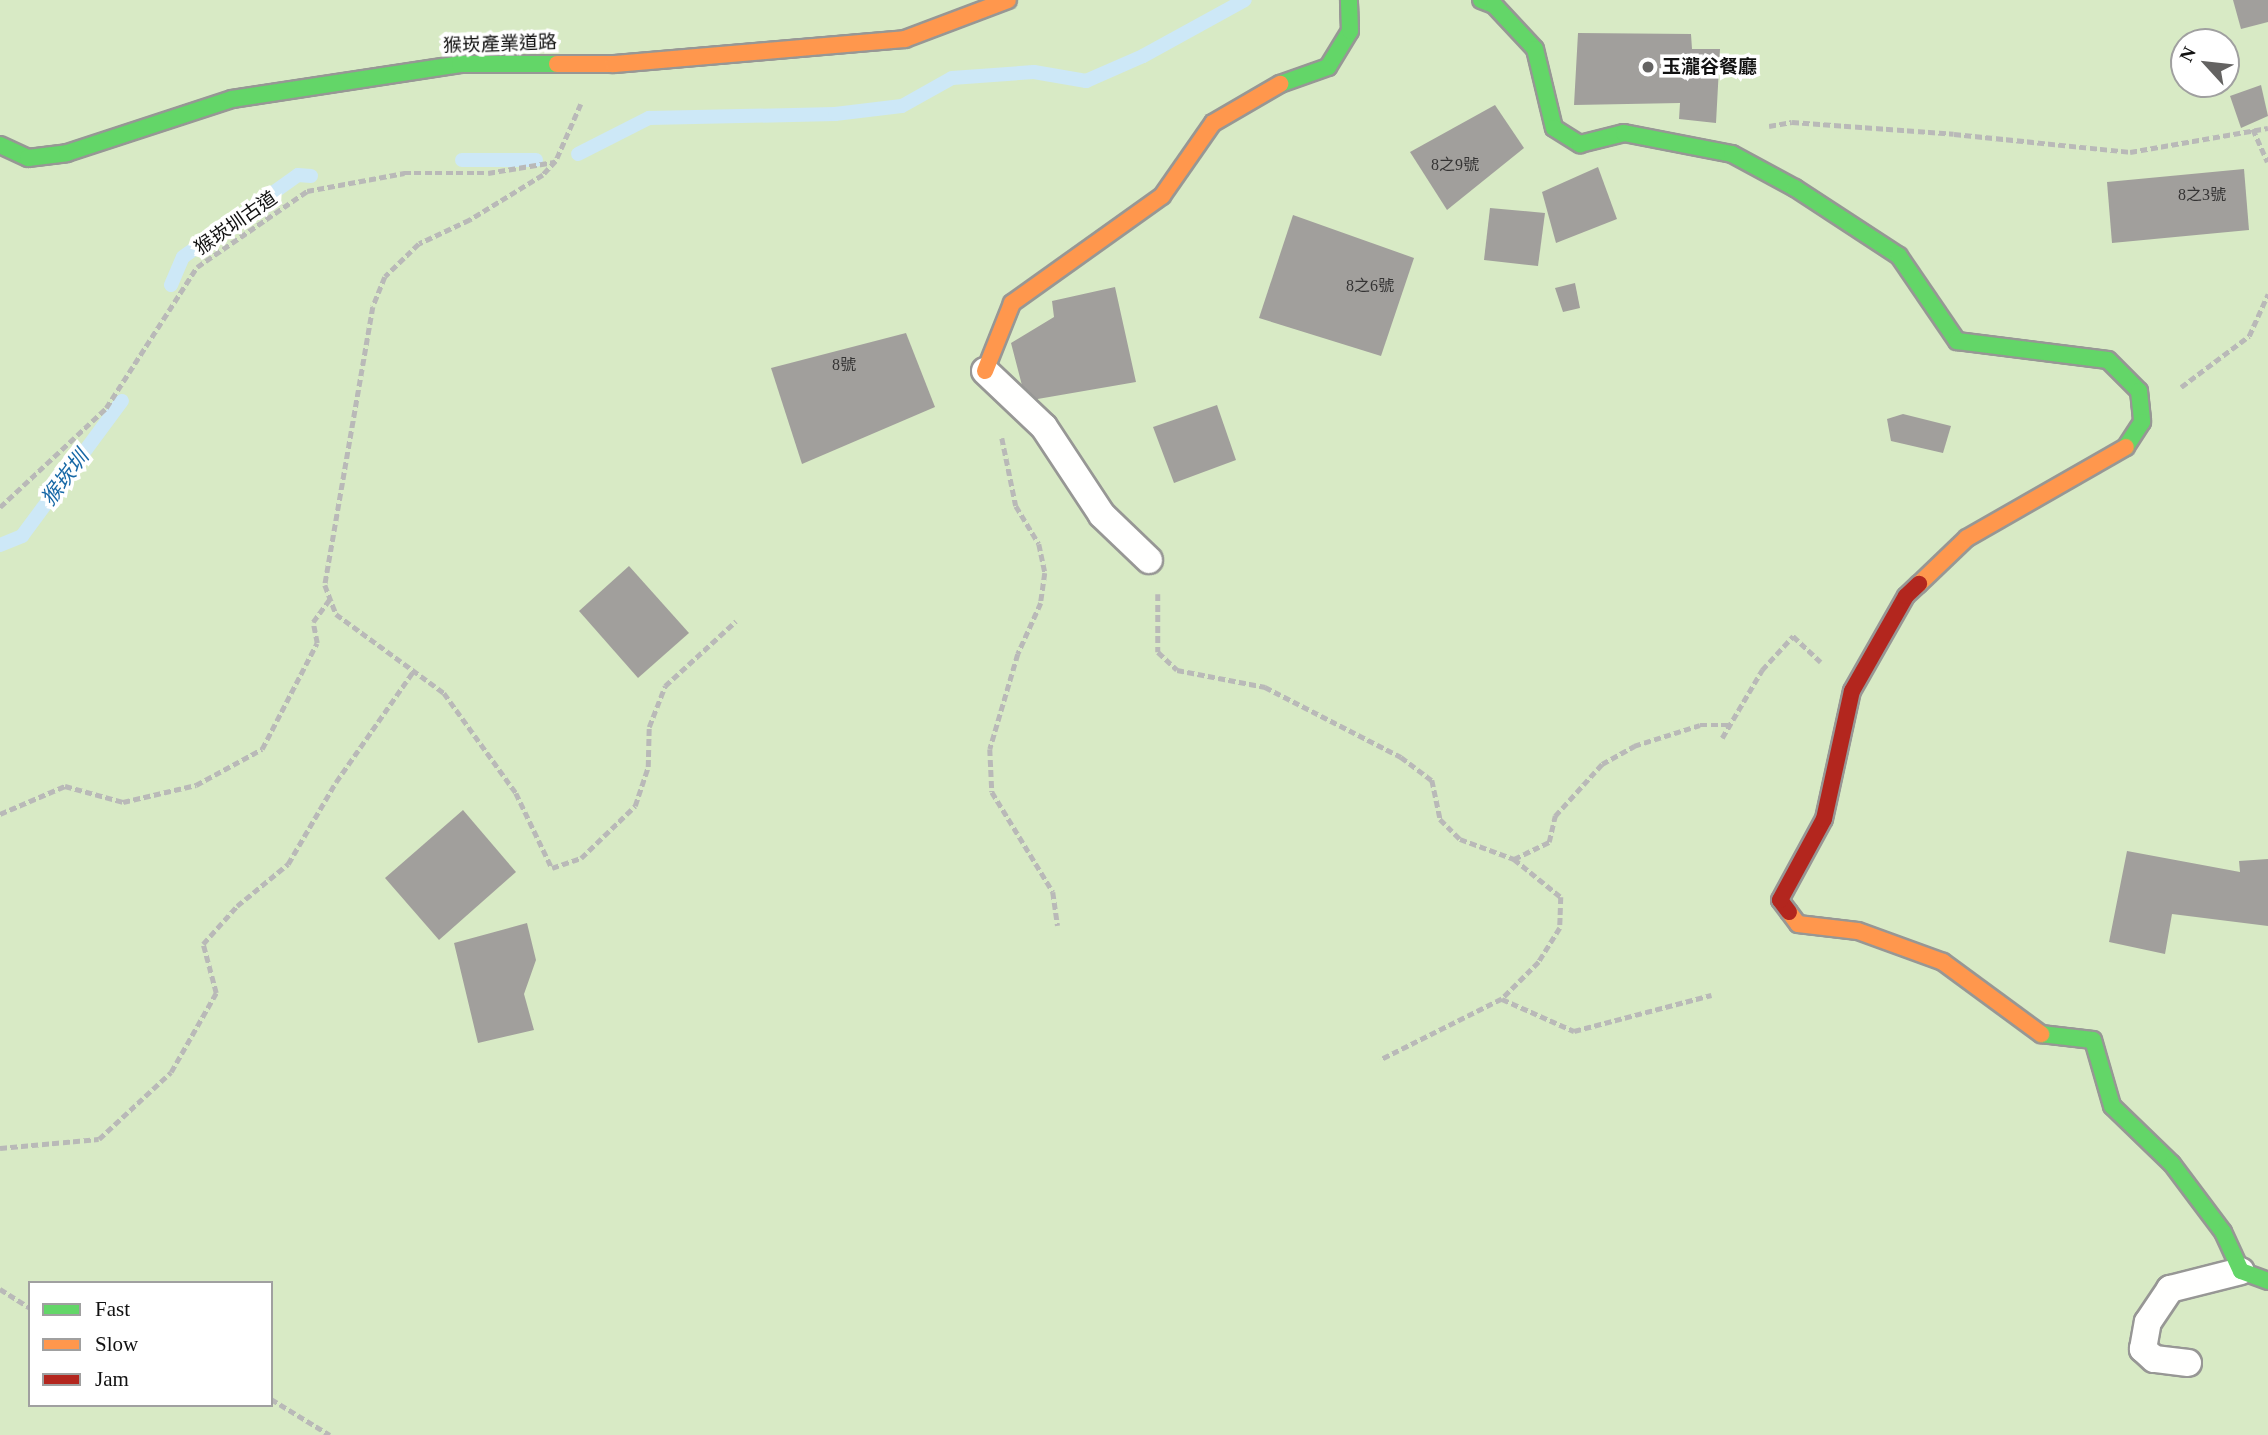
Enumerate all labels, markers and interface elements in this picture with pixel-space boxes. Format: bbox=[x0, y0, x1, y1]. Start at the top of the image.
north arrow bbox=[2170, 28, 2240, 98]
street label: 猴崁產業道路 bbox=[443, 31, 557, 57]
text: N bbox=[2175, 43, 2200, 65]
place label: 玉瀧谷餐廳 bbox=[1662, 56, 1757, 78]
marker: 玉瀧谷餐廳 bbox=[1640, 59, 1656, 75]
house number: 8之9號 bbox=[1431, 155, 1479, 175]
house number: 8之3號 bbox=[2178, 185, 2226, 205]
street label: 猴崁圳古道 bbox=[191, 186, 281, 260]
house number: 8之6號 bbox=[1346, 276, 1394, 296]
house number: 8號 bbox=[832, 355, 856, 375]
water label: 猴崁圳 bbox=[36, 445, 94, 511]
legend bbox=[28, 1281, 273, 1407]
text: Fast bbox=[95, 1297, 130, 1321]
text: Slow bbox=[95, 1332, 138, 1356]
text: Jam bbox=[95, 1367, 129, 1391]

